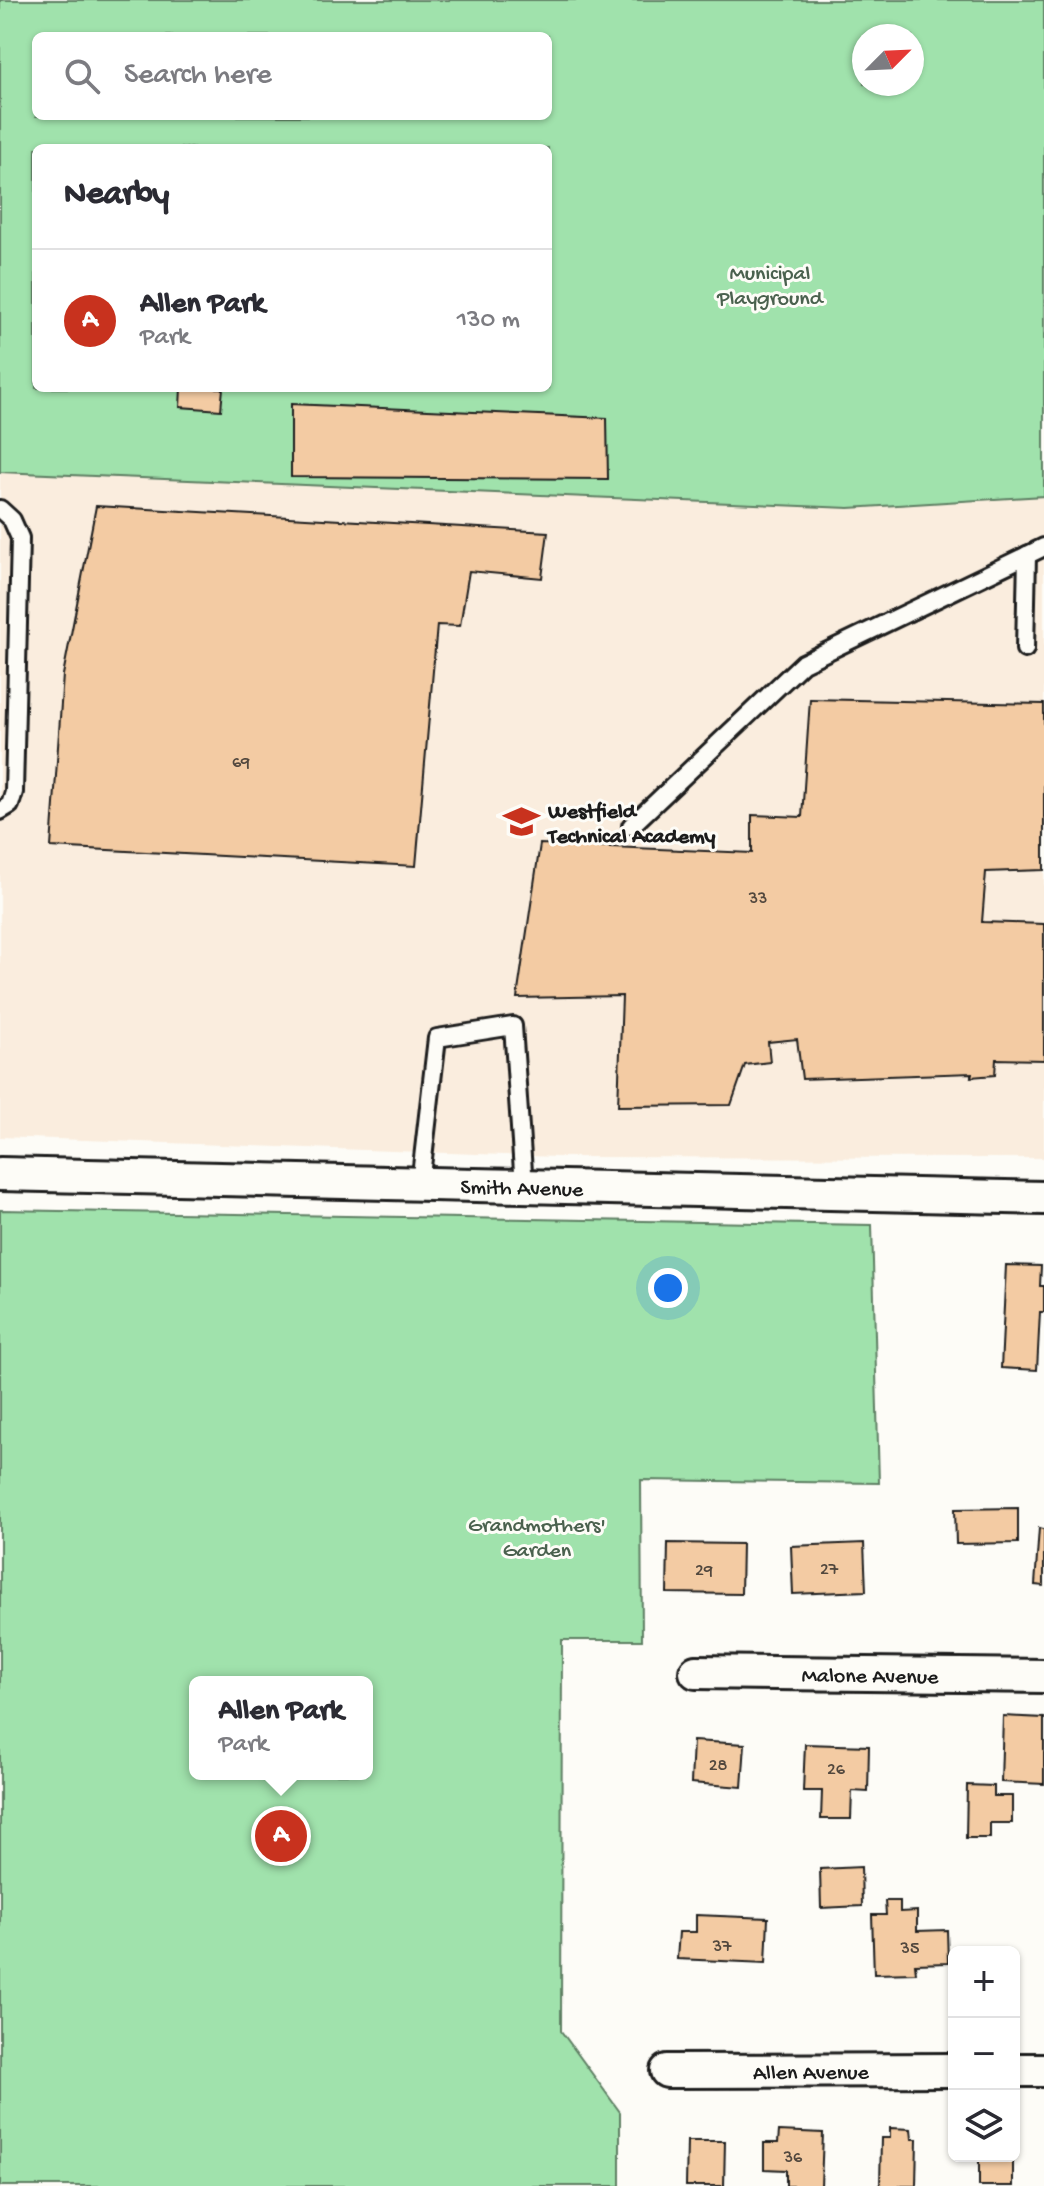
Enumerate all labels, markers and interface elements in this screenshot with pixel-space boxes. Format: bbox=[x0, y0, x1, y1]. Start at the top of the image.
north arrow bbox=[852, 24, 924, 96]
search box bbox=[32, 32, 552, 120]
icon: search bbox=[60, 54, 104, 98]
text: Search here bbox=[124, 59, 272, 94]
text: Nearby bbox=[64, 176, 169, 216]
park label: Municipal Playground bbox=[716, 262, 825, 313]
text: Allen Park bbox=[140, 288, 265, 323]
text: A bbox=[82, 306, 98, 337]
text: 130 m bbox=[457, 306, 520, 337]
text: Park bbox=[140, 323, 190, 354]
house number: 69 bbox=[232, 753, 250, 774]
place label: Westfield Technical Academy bbox=[546, 800, 716, 851]
school or university icon: Westfield Technical Academy bbox=[503, 803, 541, 841]
house number: 33 bbox=[748, 889, 767, 910]
street label: Smith Avenue bbox=[460, 1176, 584, 1204]
your location bbox=[648, 1268, 688, 1308]
park label: Grandmothers' Garden bbox=[468, 1514, 606, 1565]
house number: 27 bbox=[820, 1560, 839, 1581]
house number: 29 bbox=[695, 1561, 713, 1582]
street label: Malone Avenue bbox=[801, 1664, 939, 1692]
popup bbox=[189, 1676, 373, 1780]
text: Allen Park bbox=[219, 1695, 343, 1730]
text: Park bbox=[219, 1730, 268, 1761]
house number: 28 bbox=[709, 1756, 727, 1777]
house number: 26 bbox=[827, 1760, 846, 1781]
pin: A bbox=[255, 1806, 307, 1866]
house number: 37 bbox=[712, 1937, 732, 1958]
house number: 35 bbox=[900, 1939, 919, 1960]
map controls bbox=[948, 1946, 1020, 2162]
button: + bbox=[948, 1946, 1020, 2018]
button: − bbox=[948, 2018, 1020, 2090]
street label: Allen Avenue bbox=[753, 2061, 870, 2088]
button: layers bbox=[948, 2090, 1020, 2162]
house number: 36 bbox=[783, 2148, 803, 2169]

